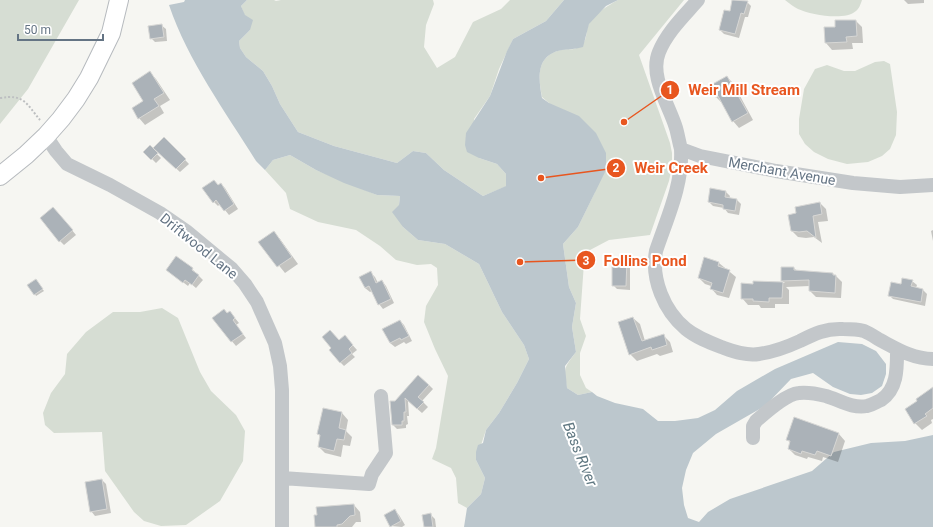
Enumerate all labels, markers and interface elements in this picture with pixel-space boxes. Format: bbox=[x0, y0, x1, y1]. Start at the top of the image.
scale bar bbox=[18, 16, 103, 42]
text: 50 m bbox=[24, 23, 51, 37]
callout: Weir Mill Stream bbox=[660, 76, 808, 103]
text: Weir Mill Stream bbox=[688, 81, 800, 99]
text: 1 bbox=[667, 83, 673, 97]
callout: Weir Creek bbox=[606, 154, 716, 181]
street label: Merchant Avenue bbox=[727, 154, 837, 188]
text: Weir Creek bbox=[634, 159, 709, 177]
text: 2 bbox=[613, 161, 620, 175]
street label: Driftwood Lane bbox=[157, 210, 241, 282]
callout: Follins Pond bbox=[576, 247, 695, 274]
text: Follins Pond bbox=[603, 252, 687, 270]
text: 3 bbox=[583, 254, 590, 268]
water label: Bass River bbox=[559, 419, 601, 490]

